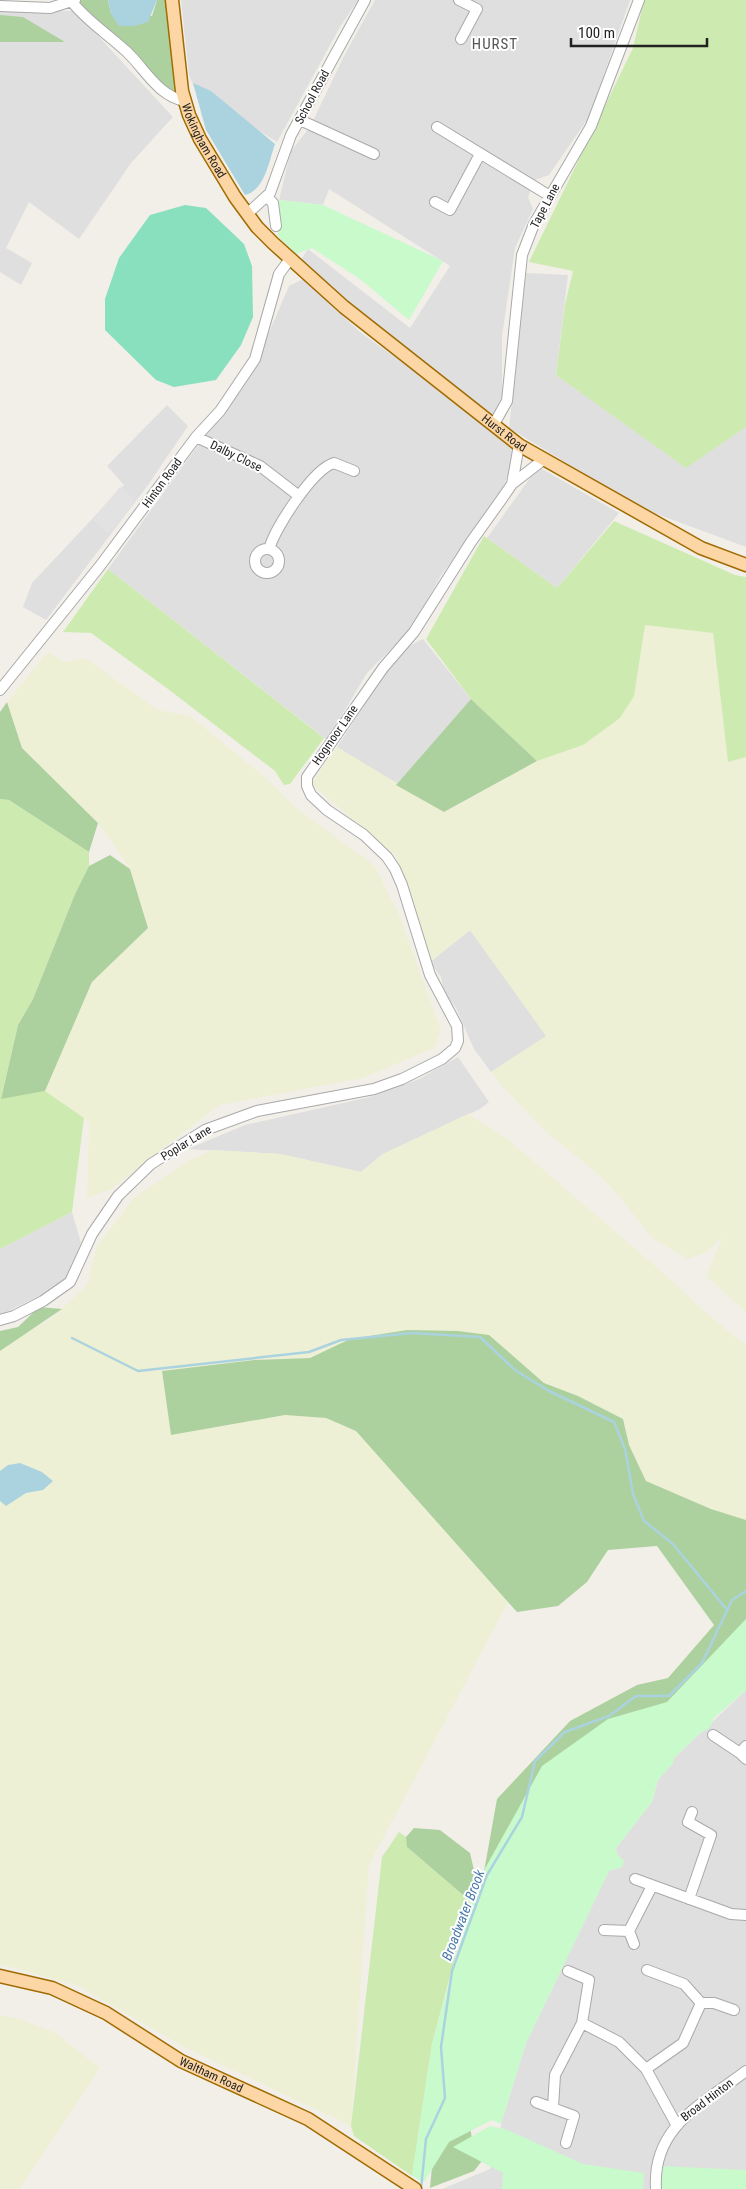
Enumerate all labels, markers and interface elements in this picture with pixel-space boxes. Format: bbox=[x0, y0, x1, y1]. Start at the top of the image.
scale bar bbox=[571, 15, 707, 47]
text: 100 m bbox=[578, 24, 615, 42]
district label: HURST bbox=[472, 35, 518, 53]
street label: School Road bbox=[292, 68, 332, 126]
street label: Wokingham Road bbox=[179, 102, 229, 181]
street label: Tape Lane bbox=[527, 181, 563, 231]
street label: Hurst Road bbox=[479, 411, 529, 455]
street label: Dalby Close bbox=[208, 438, 264, 475]
street label: Hinton Road bbox=[139, 455, 185, 511]
street label: Hogmoor Lane bbox=[309, 702, 361, 768]
street label: Poplar Lane bbox=[158, 1122, 214, 1164]
water label: Broadwater Brook bbox=[438, 1867, 488, 1963]
street label: Waltham Road bbox=[177, 2054, 245, 2095]
street label: Broad Hinton bbox=[678, 2076, 736, 2124]

